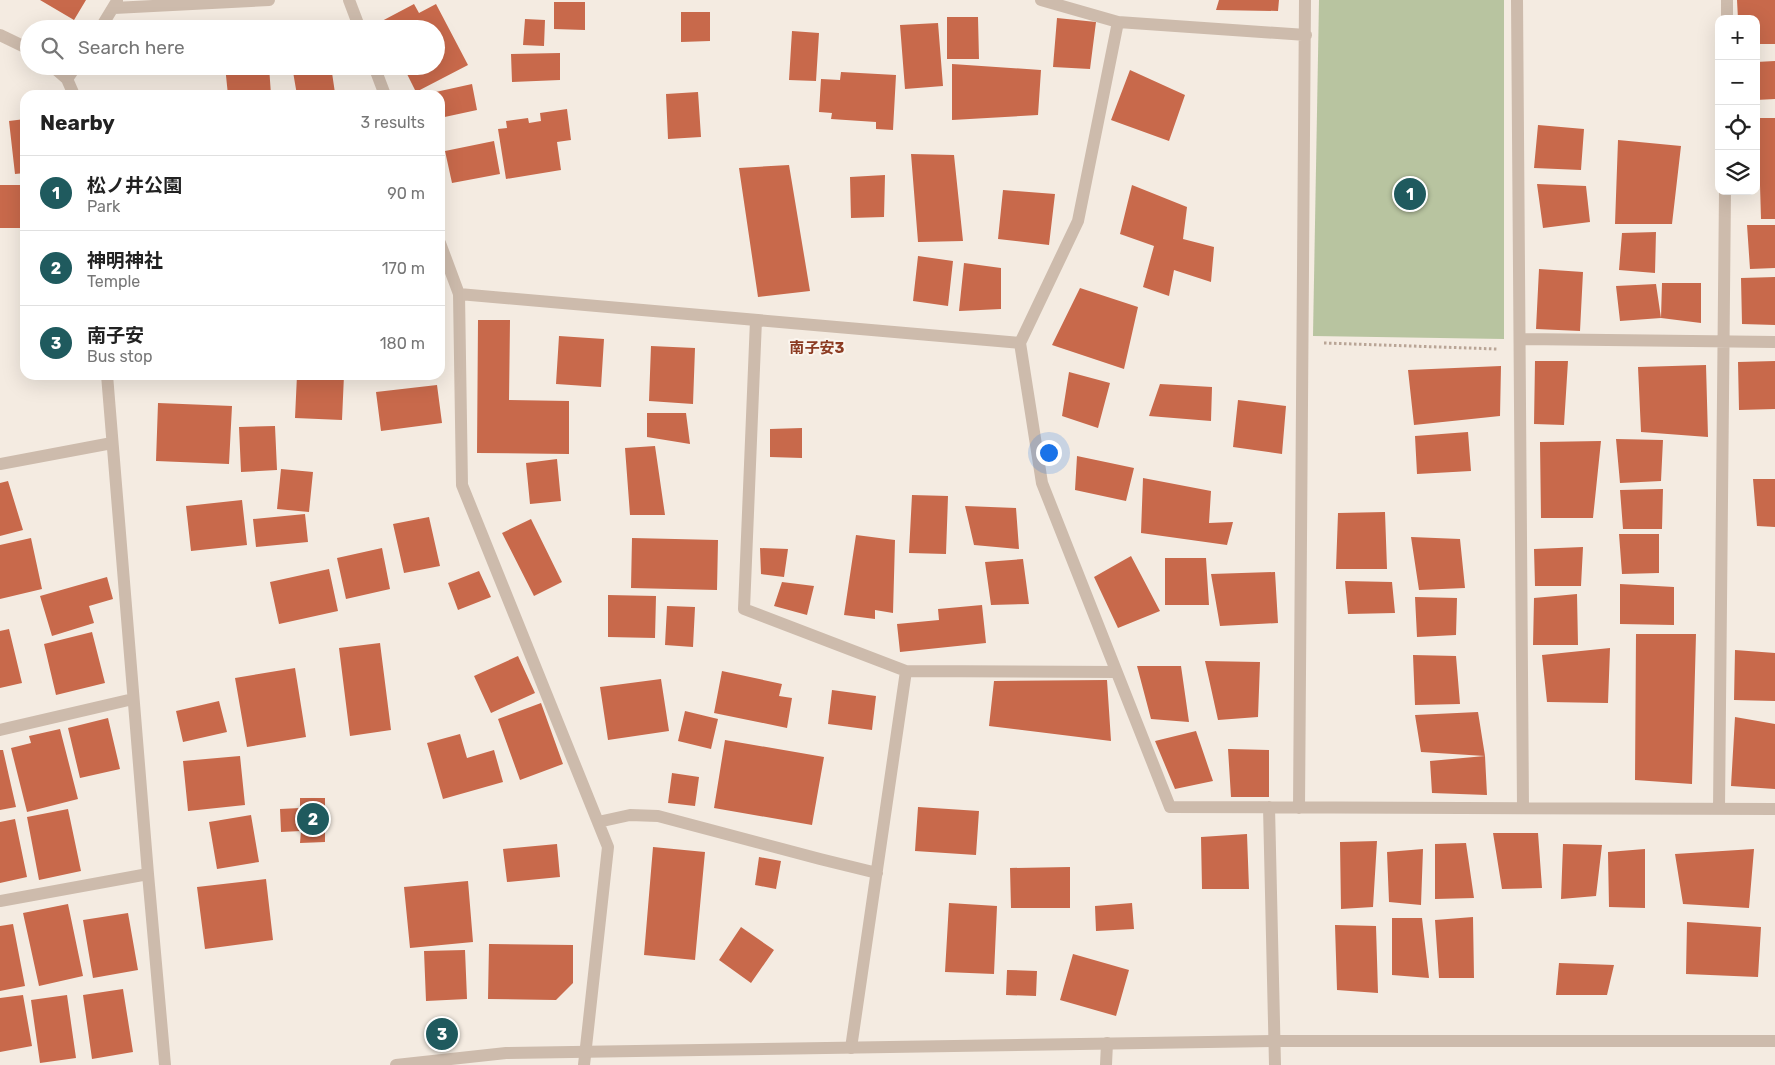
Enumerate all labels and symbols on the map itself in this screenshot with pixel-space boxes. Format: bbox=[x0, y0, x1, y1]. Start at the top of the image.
pin: 1 bbox=[1394, 175, 1426, 213]
district label: 南子安3 bbox=[790, 339, 845, 357]
your location bbox=[1036, 440, 1062, 466]
pin: 2 bbox=[297, 800, 329, 838]
pin: 3 bbox=[426, 1015, 458, 1053]

